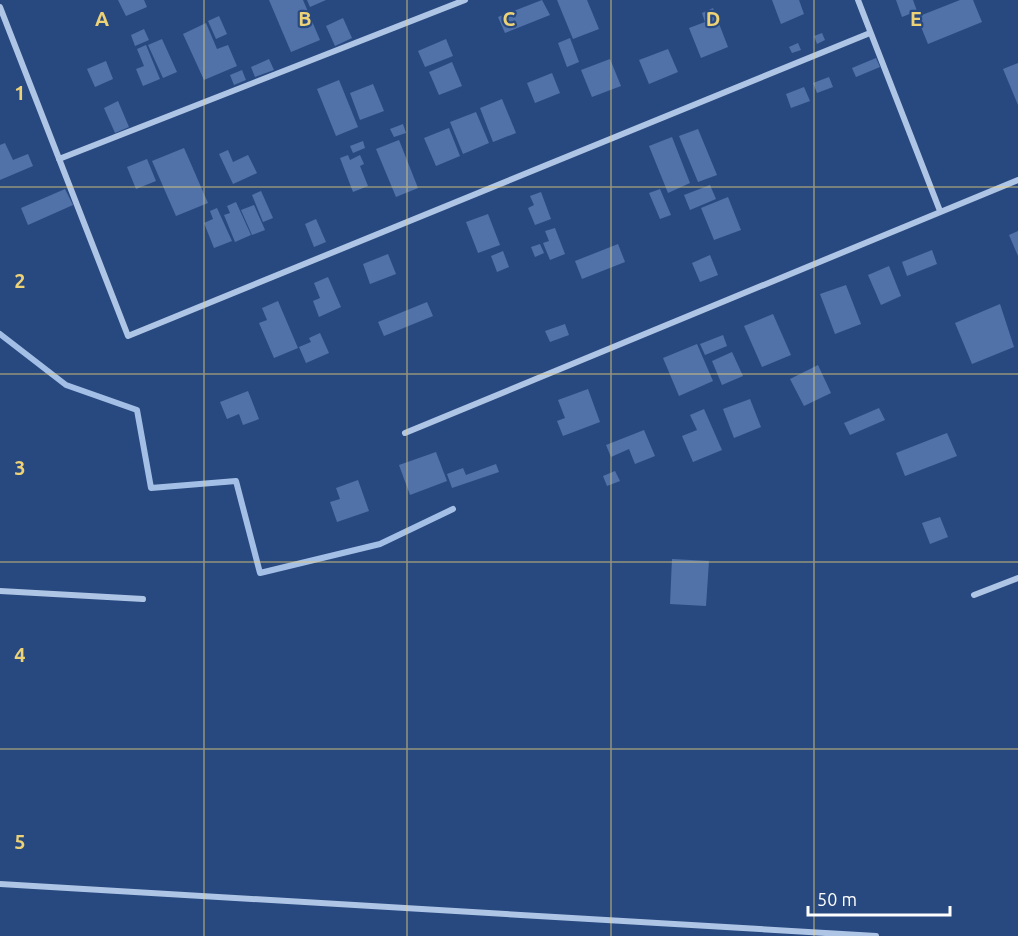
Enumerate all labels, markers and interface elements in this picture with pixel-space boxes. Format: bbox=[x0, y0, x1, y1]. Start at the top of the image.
text: A bbox=[95, 7, 109, 30]
text: B bbox=[298, 7, 312, 30]
text: C bbox=[503, 7, 516, 30]
text: D bbox=[706, 7, 720, 30]
text: E bbox=[910, 7, 922, 30]
text: 1 bbox=[14, 81, 26, 104]
text: 2 bbox=[14, 269, 26, 292]
text: 3 bbox=[14, 456, 26, 479]
text: 4 bbox=[14, 643, 26, 666]
text: 5 bbox=[14, 830, 26, 853]
scale bar bbox=[808, 879, 950, 917]
text: 50 m bbox=[817, 889, 857, 909]

